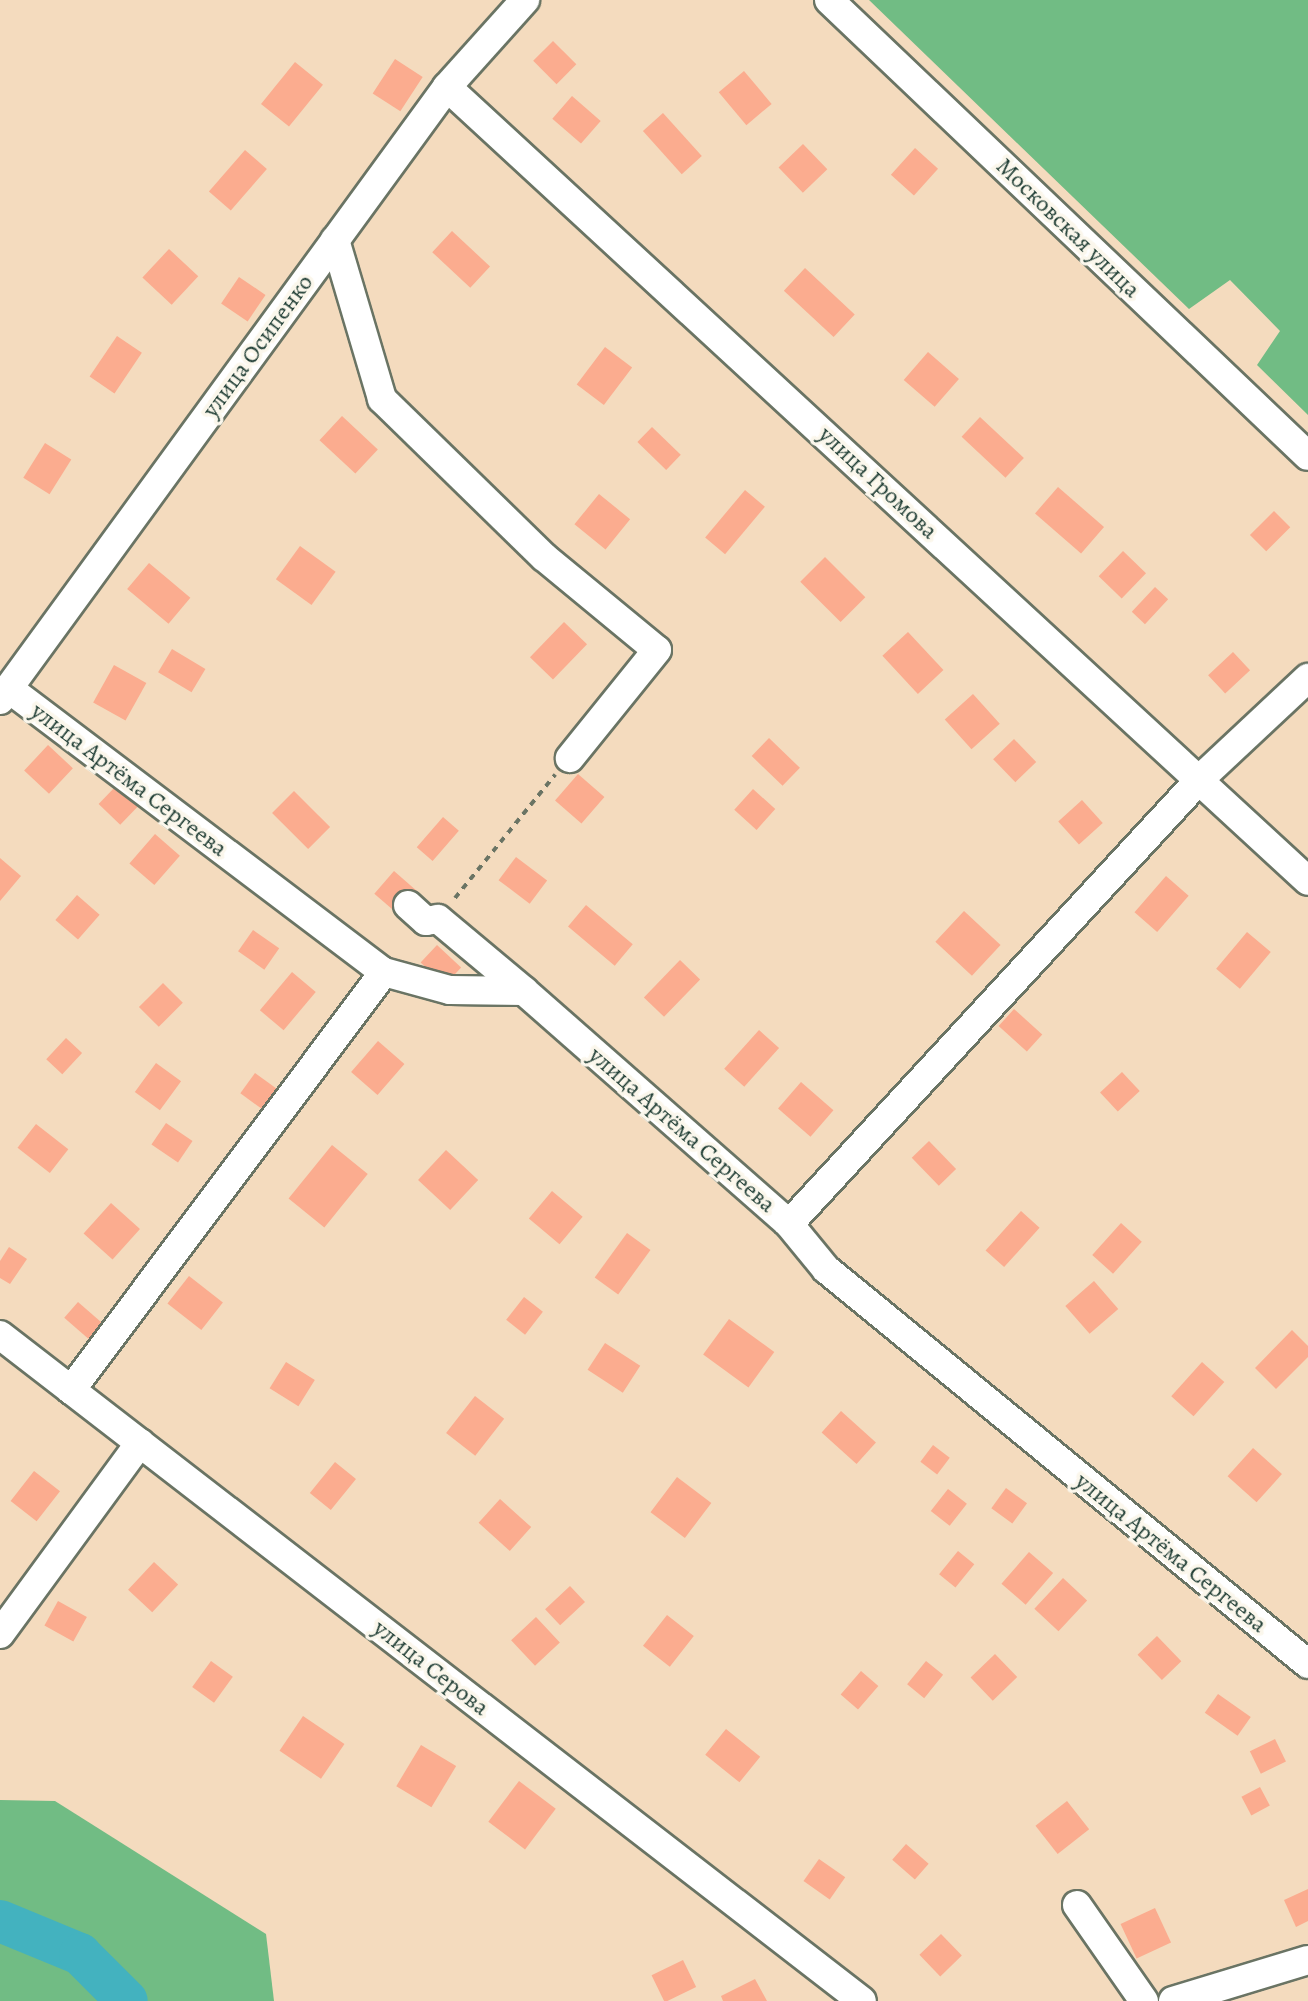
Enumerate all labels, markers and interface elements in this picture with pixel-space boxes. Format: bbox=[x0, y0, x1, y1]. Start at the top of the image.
street label: Московская улица bbox=[990, 152, 1146, 304]
street label: улица Осипенко bbox=[196, 269, 320, 423]
street label: улица Громова bbox=[812, 421, 944, 545]
street label: улица Артёма Сергеева bbox=[25, 697, 233, 863]
street label: улица Артёма Сергеева bbox=[583, 1041, 781, 1219]
street label: улица Артёма Сергеева bbox=[1069, 1467, 1273, 1639]
street label: улица Серова bbox=[367, 1614, 495, 1722]

